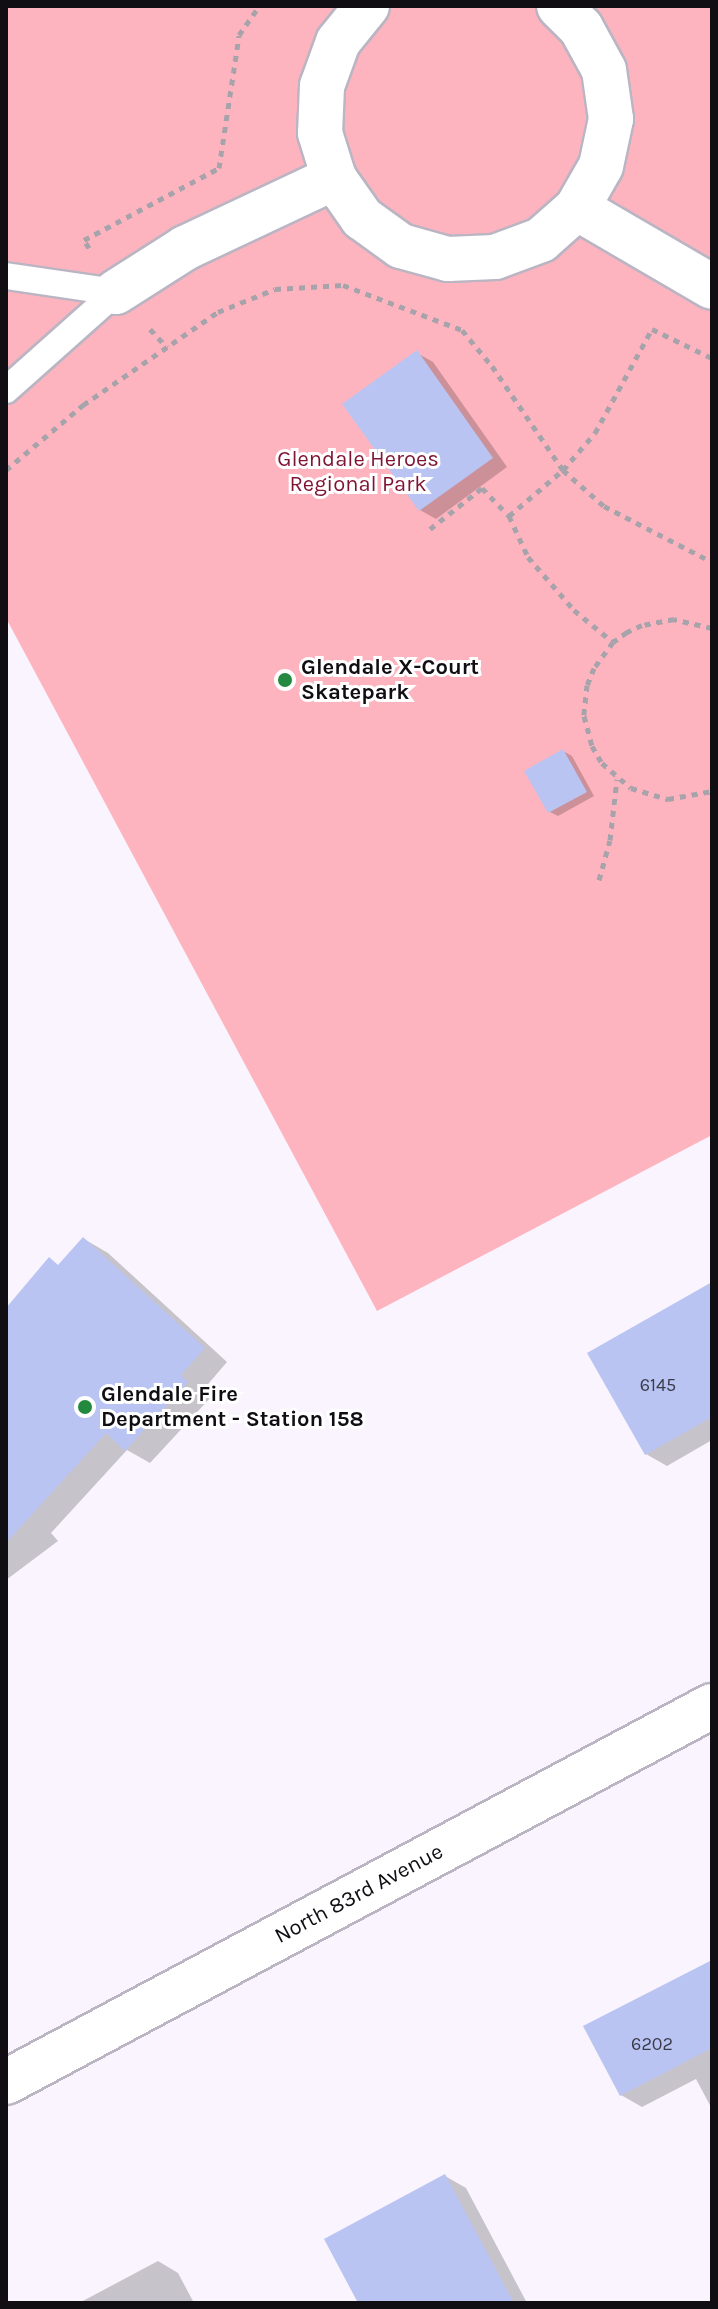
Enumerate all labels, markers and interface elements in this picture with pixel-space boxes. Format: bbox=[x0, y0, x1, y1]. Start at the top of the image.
park label: Glendale Heroes Regional Park bbox=[277, 446, 439, 498]
place label: Glendale X-Court Skatepark bbox=[301, 654, 479, 706]
marker: Glendale X-Court Skatepark bbox=[276, 671, 294, 689]
house number: 6145 bbox=[640, 1374, 676, 1396]
place label: Glendale Fire Department - Station 158 bbox=[101, 1381, 364, 1432]
marker: Glendale Fire Department - Station 158 bbox=[76, 1398, 94, 1416]
street label: North 83rd Avenue bbox=[270, 1838, 448, 1950]
house number: 6202 bbox=[631, 2033, 673, 2055]

